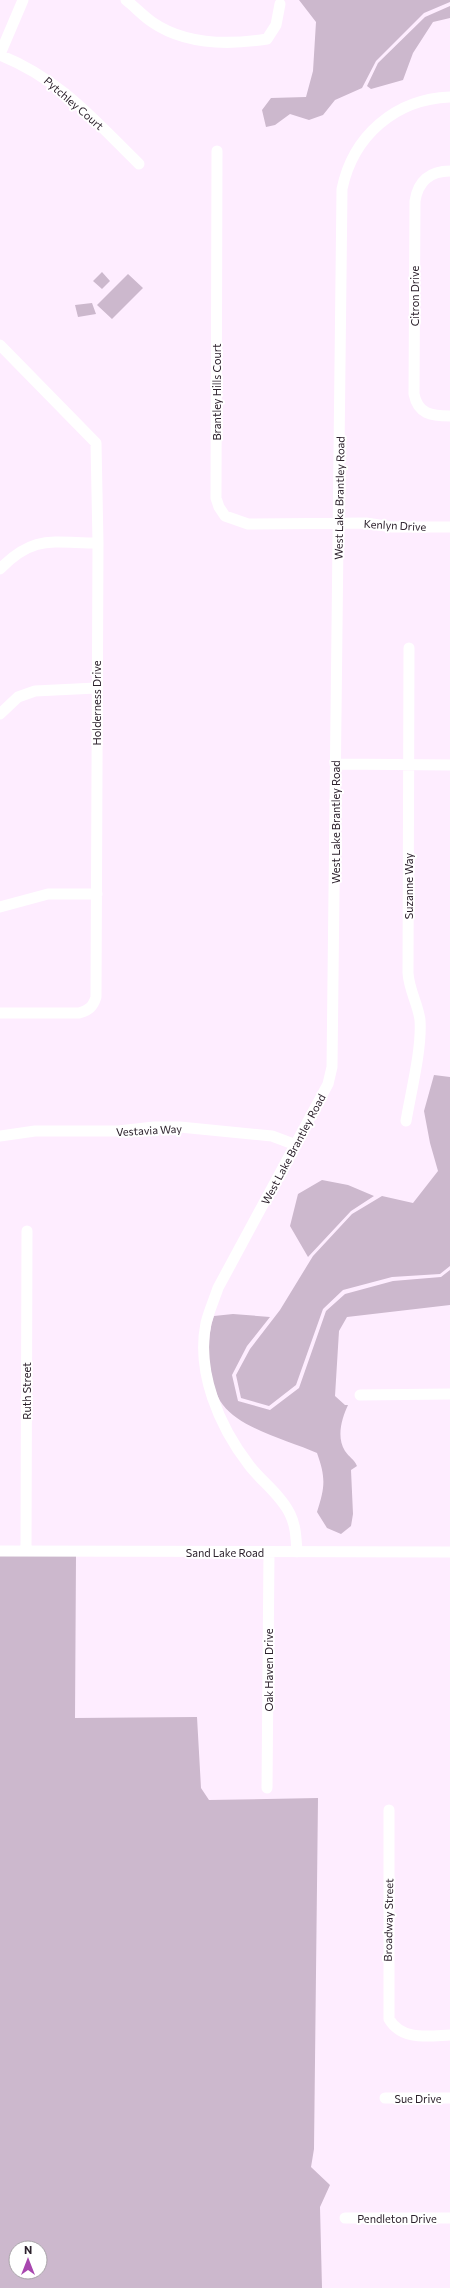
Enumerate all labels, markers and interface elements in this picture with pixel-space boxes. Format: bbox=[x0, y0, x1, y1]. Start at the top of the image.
street label: Pytchley Court bbox=[42, 74, 107, 133]
street label: Citron Drive bbox=[408, 265, 421, 326]
street label: Brantley Hills Court bbox=[210, 343, 223, 441]
street label: West Lake Brantley Road bbox=[331, 436, 347, 560]
street label: Kenlyn Drive bbox=[363, 517, 427, 533]
street label: Holderness Drive bbox=[90, 660, 103, 745]
street label: West Lake Brantley Road bbox=[329, 760, 342, 884]
street label: Suzanne Way bbox=[402, 853, 415, 919]
street label: West Lake Brantley Road bbox=[258, 1091, 328, 1207]
street label: Vestavia Way bbox=[116, 1122, 183, 1138]
street label: Ruth Street bbox=[20, 1362, 33, 1420]
street label: Sand Lake Road bbox=[186, 1546, 264, 1559]
street label: Oak Haven Drive bbox=[262, 1628, 275, 1711]
street label: Broadway Street bbox=[381, 1878, 395, 1962]
street label: Sue Drive bbox=[394, 2092, 442, 2105]
street label: Pendleton Drive bbox=[357, 2212, 437, 2225]
north arrow bbox=[8, 2240, 48, 2280]
text: N bbox=[24, 2243, 32, 2256]

